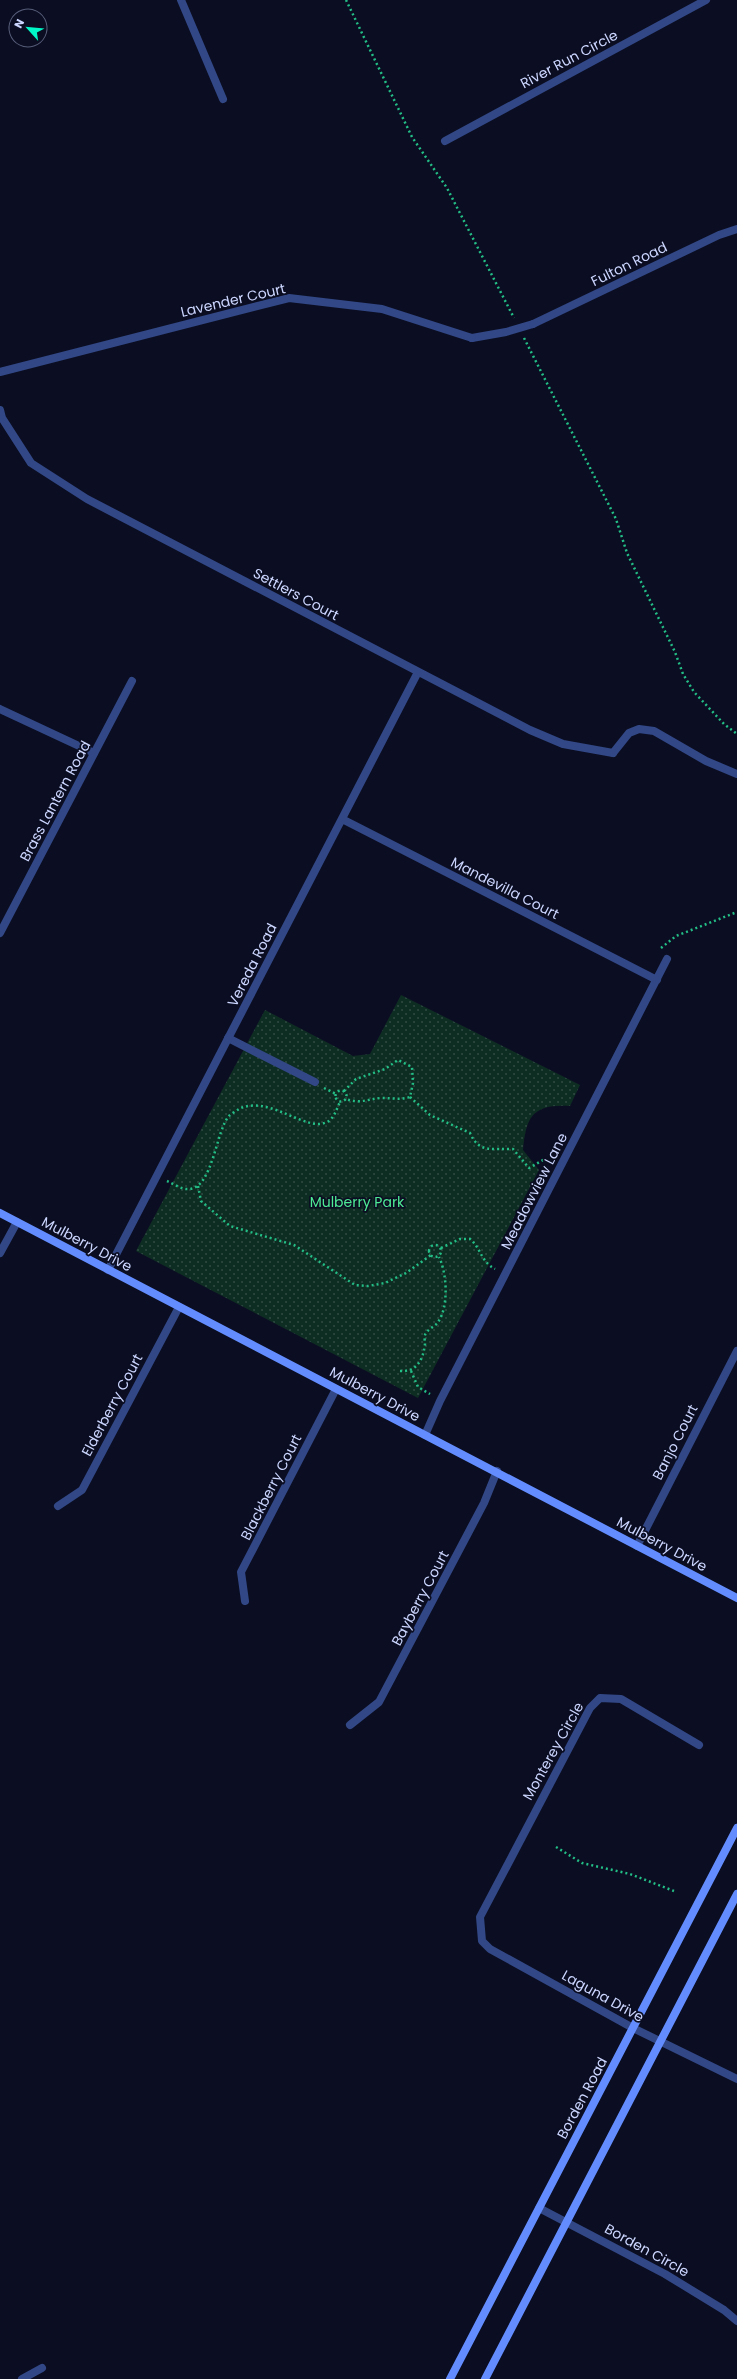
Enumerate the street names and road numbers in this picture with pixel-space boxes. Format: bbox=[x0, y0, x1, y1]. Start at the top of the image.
street label: River Run Circle bbox=[517, 25, 622, 93]
street label: Fulton Road bbox=[587, 237, 671, 291]
street label: Lavender Court bbox=[179, 278, 287, 322]
street label: Settlers Court bbox=[250, 563, 342, 625]
street label: Brass Lantern Road bbox=[15, 737, 95, 865]
street label: Mandevilla Court bbox=[447, 852, 563, 924]
street label: Vereda Road bbox=[222, 920, 282, 1010]
street label: Meadowview Lane bbox=[496, 1129, 572, 1253]
street label: Mulberry Drive bbox=[38, 1212, 136, 1276]
street label: Elderberry Court bbox=[77, 1350, 147, 1460]
street label: Mulberry Drive bbox=[326, 1362, 424, 1426]
street label: Banjo Court bbox=[647, 1401, 703, 1483]
street label: Blackberry Court bbox=[236, 1431, 306, 1543]
street label: Mulberry Drive bbox=[613, 1512, 711, 1576]
street label: Bayberry Court bbox=[386, 1547, 454, 1649]
street label: Monterey Circle bbox=[518, 1698, 588, 1804]
street label: Laguna Drive bbox=[558, 1965, 648, 2027]
street label: Borden Road bbox=[552, 2054, 612, 2142]
street label: Borden Circle bbox=[601, 2219, 693, 2282]

